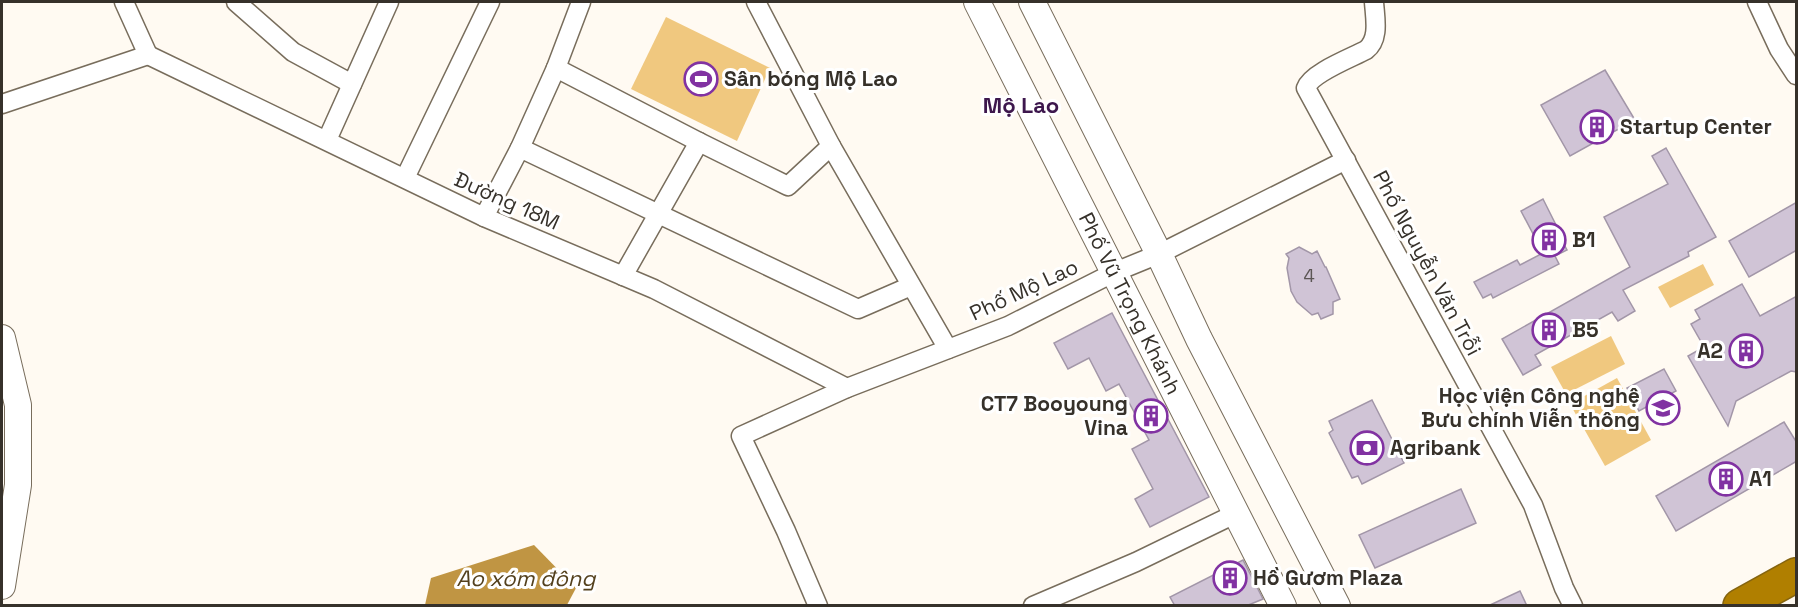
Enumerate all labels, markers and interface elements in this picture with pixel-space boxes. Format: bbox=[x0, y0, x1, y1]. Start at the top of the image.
sports icon: Sân bóng Mộ Lao bbox=[683, 61, 719, 97]
place label: Sân bóng Mộ Lao bbox=[724, 65, 898, 92]
district label: Mộ Lao bbox=[983, 91, 1059, 119]
building icon: Startup Center bbox=[1579, 109, 1615, 145]
place label: Startup Center bbox=[1620, 113, 1772, 140]
street label: Đường 18M bbox=[450, 165, 564, 236]
street label: Phố Nguyễn Văn Trỗi bbox=[1367, 166, 1488, 360]
street label: Phố Vũ Trọng Khánh bbox=[1073, 208, 1188, 399]
building icon: B1 bbox=[1531, 222, 1567, 258]
place label: B1 bbox=[1572, 226, 1595, 253]
street label: Phố Mộ Lao bbox=[965, 253, 1082, 326]
house number: 4 bbox=[1303, 264, 1315, 287]
building icon: B5 bbox=[1531, 312, 1567, 348]
place label: B5 bbox=[1572, 316, 1599, 343]
building icon: A2 bbox=[1728, 333, 1764, 369]
place label: A2 bbox=[1697, 337, 1723, 364]
place label: Học viện Công nghệ Bưu chính Viễn thông bbox=[1421, 382, 1640, 433]
place label: CT7 Booyoung Vina bbox=[981, 390, 1128, 441]
school or university icon: Học viện Công nghệ Bưu chính Viễn thông bbox=[1645, 390, 1681, 426]
building icon: CT7 Booyoung Vina bbox=[1133, 398, 1169, 434]
bank icon: Agribank bbox=[1349, 430, 1385, 466]
place label: Agribank bbox=[1390, 434, 1481, 461]
building icon: A1 bbox=[1708, 461, 1744, 497]
place label: A1 bbox=[1749, 465, 1772, 492]
building icon: Hồ Gươm Plaza bbox=[1212, 560, 1248, 596]
water label: Ao xóm đông bbox=[457, 564, 596, 592]
place label: Hồ Gươm Plaza bbox=[1253, 564, 1403, 591]

